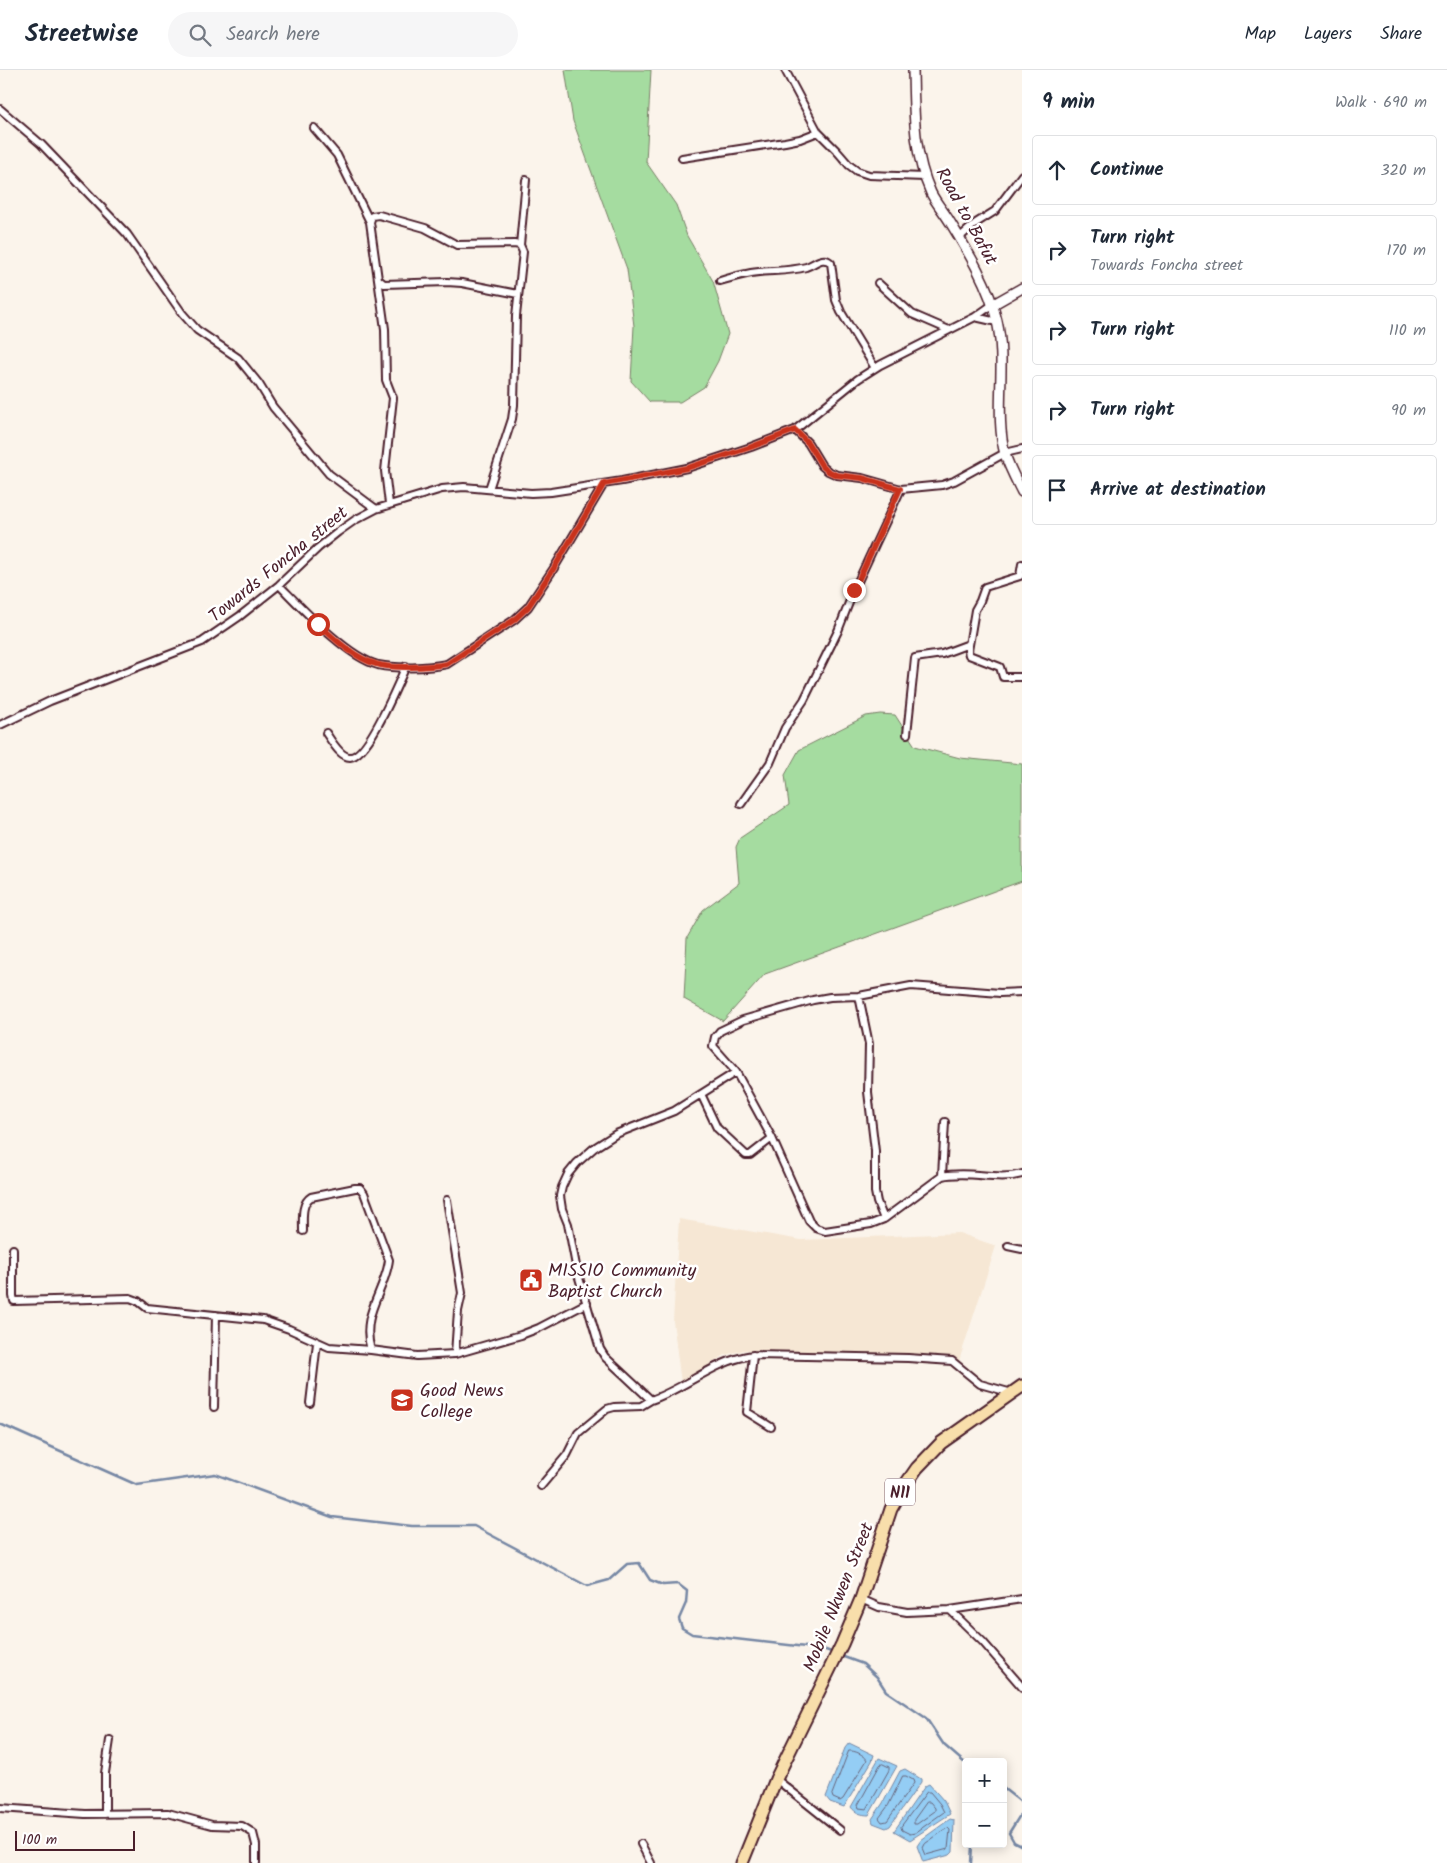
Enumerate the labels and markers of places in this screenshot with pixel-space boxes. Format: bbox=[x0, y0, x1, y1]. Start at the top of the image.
place label: MISSIO Community Baptist Church bbox=[548, 1257, 697, 1307]
public building icon: MISSIO Community Baptist Church bbox=[518, 1267, 544, 1293]
place label: Good News College bbox=[420, 1377, 504, 1427]
school or university icon: Good News College bbox=[389, 1387, 415, 1413]

